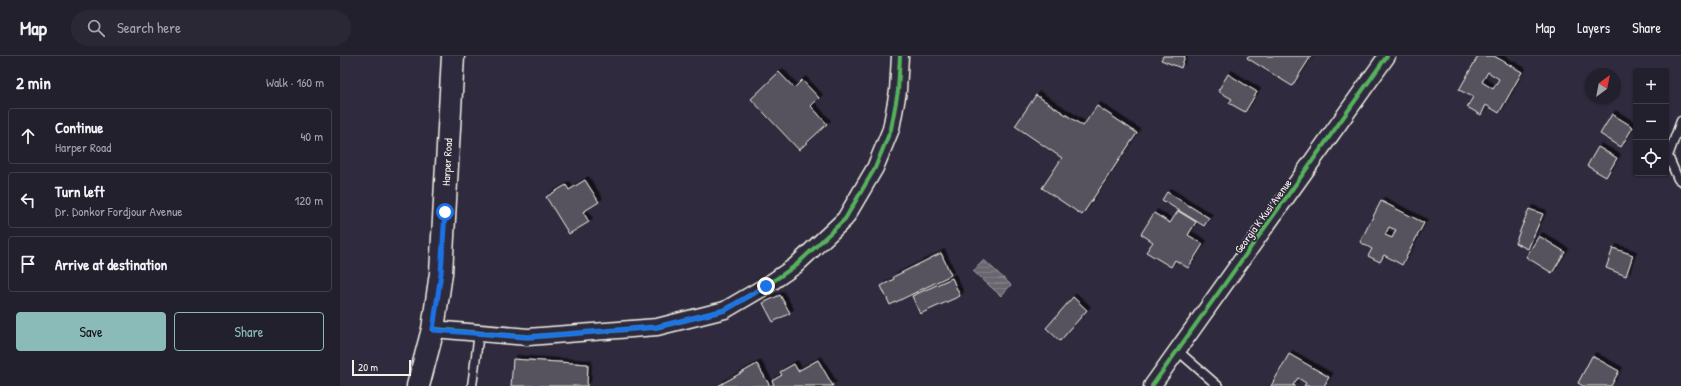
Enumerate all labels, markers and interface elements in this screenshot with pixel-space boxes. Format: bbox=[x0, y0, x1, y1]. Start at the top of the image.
search box bbox=[71, 10, 351, 46]
text: Map bbox=[20, 15, 47, 41]
icon: search bbox=[85, 17, 107, 39]
text: Search here bbox=[117, 17, 181, 38]
text: Map bbox=[1535, 18, 1555, 37]
text: Layers bbox=[1577, 18, 1610, 37]
text: Share bbox=[1632, 18, 1661, 37]
north arrow bbox=[1585, 68, 1621, 104]
map controls bbox=[1633, 68, 1669, 176]
button: + bbox=[1633, 68, 1669, 104]
text: 2 min bbox=[16, 71, 51, 94]
text: Walk · 160 m bbox=[266, 73, 324, 91]
button: − bbox=[1633, 104, 1669, 140]
text: Continue bbox=[55, 117, 103, 138]
icon: ahead bbox=[17, 125, 39, 147]
text: 40 m bbox=[300, 127, 323, 145]
street label: Harper Road bbox=[439, 137, 455, 186]
text: Harper Road bbox=[55, 138, 111, 156]
button: locate bbox=[1633, 140, 1669, 176]
street label: Georgia K Kusi Avenue bbox=[1231, 176, 1295, 256]
text: Turn left bbox=[55, 181, 105, 202]
icon: left bbox=[17, 189, 39, 211]
text: 120 m bbox=[295, 191, 323, 209]
text: Dr. Donkor Fordjour Avenue bbox=[55, 202, 183, 220]
route start bbox=[436, 203, 454, 221]
icon: arrive bbox=[17, 253, 39, 275]
text: Arrive at destination bbox=[55, 254, 167, 275]
route end bbox=[757, 277, 775, 295]
button: Save bbox=[16, 312, 166, 351]
button: Share bbox=[174, 312, 324, 351]
scale bar bbox=[352, 358, 411, 377]
text: 20 m bbox=[358, 360, 378, 374]

